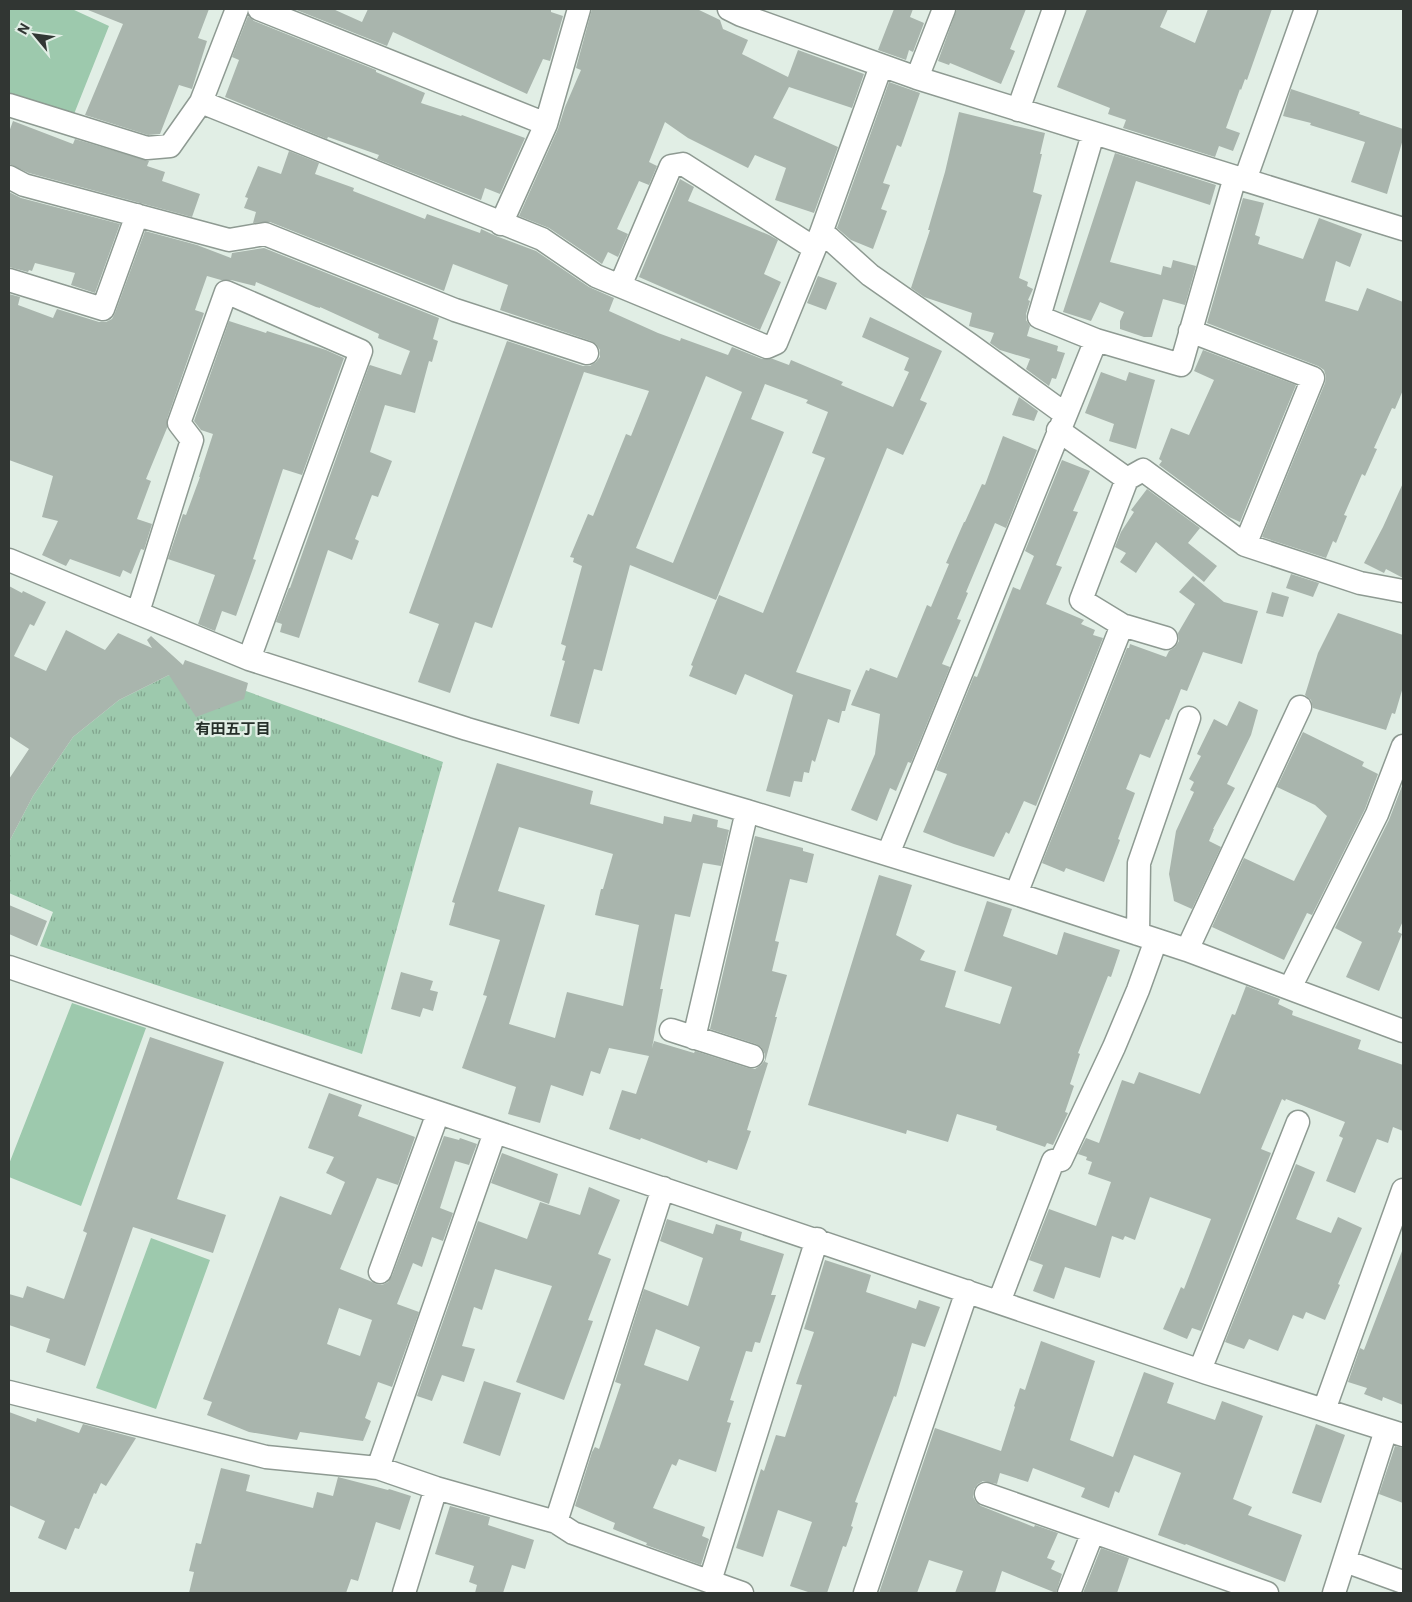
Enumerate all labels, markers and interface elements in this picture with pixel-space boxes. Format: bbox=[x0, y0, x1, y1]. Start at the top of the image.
north arrow bbox=[10, 10, 60, 60]
text: N bbox=[14, 20, 33, 37]
district label: 有田五丁目 bbox=[195, 720, 271, 738]

